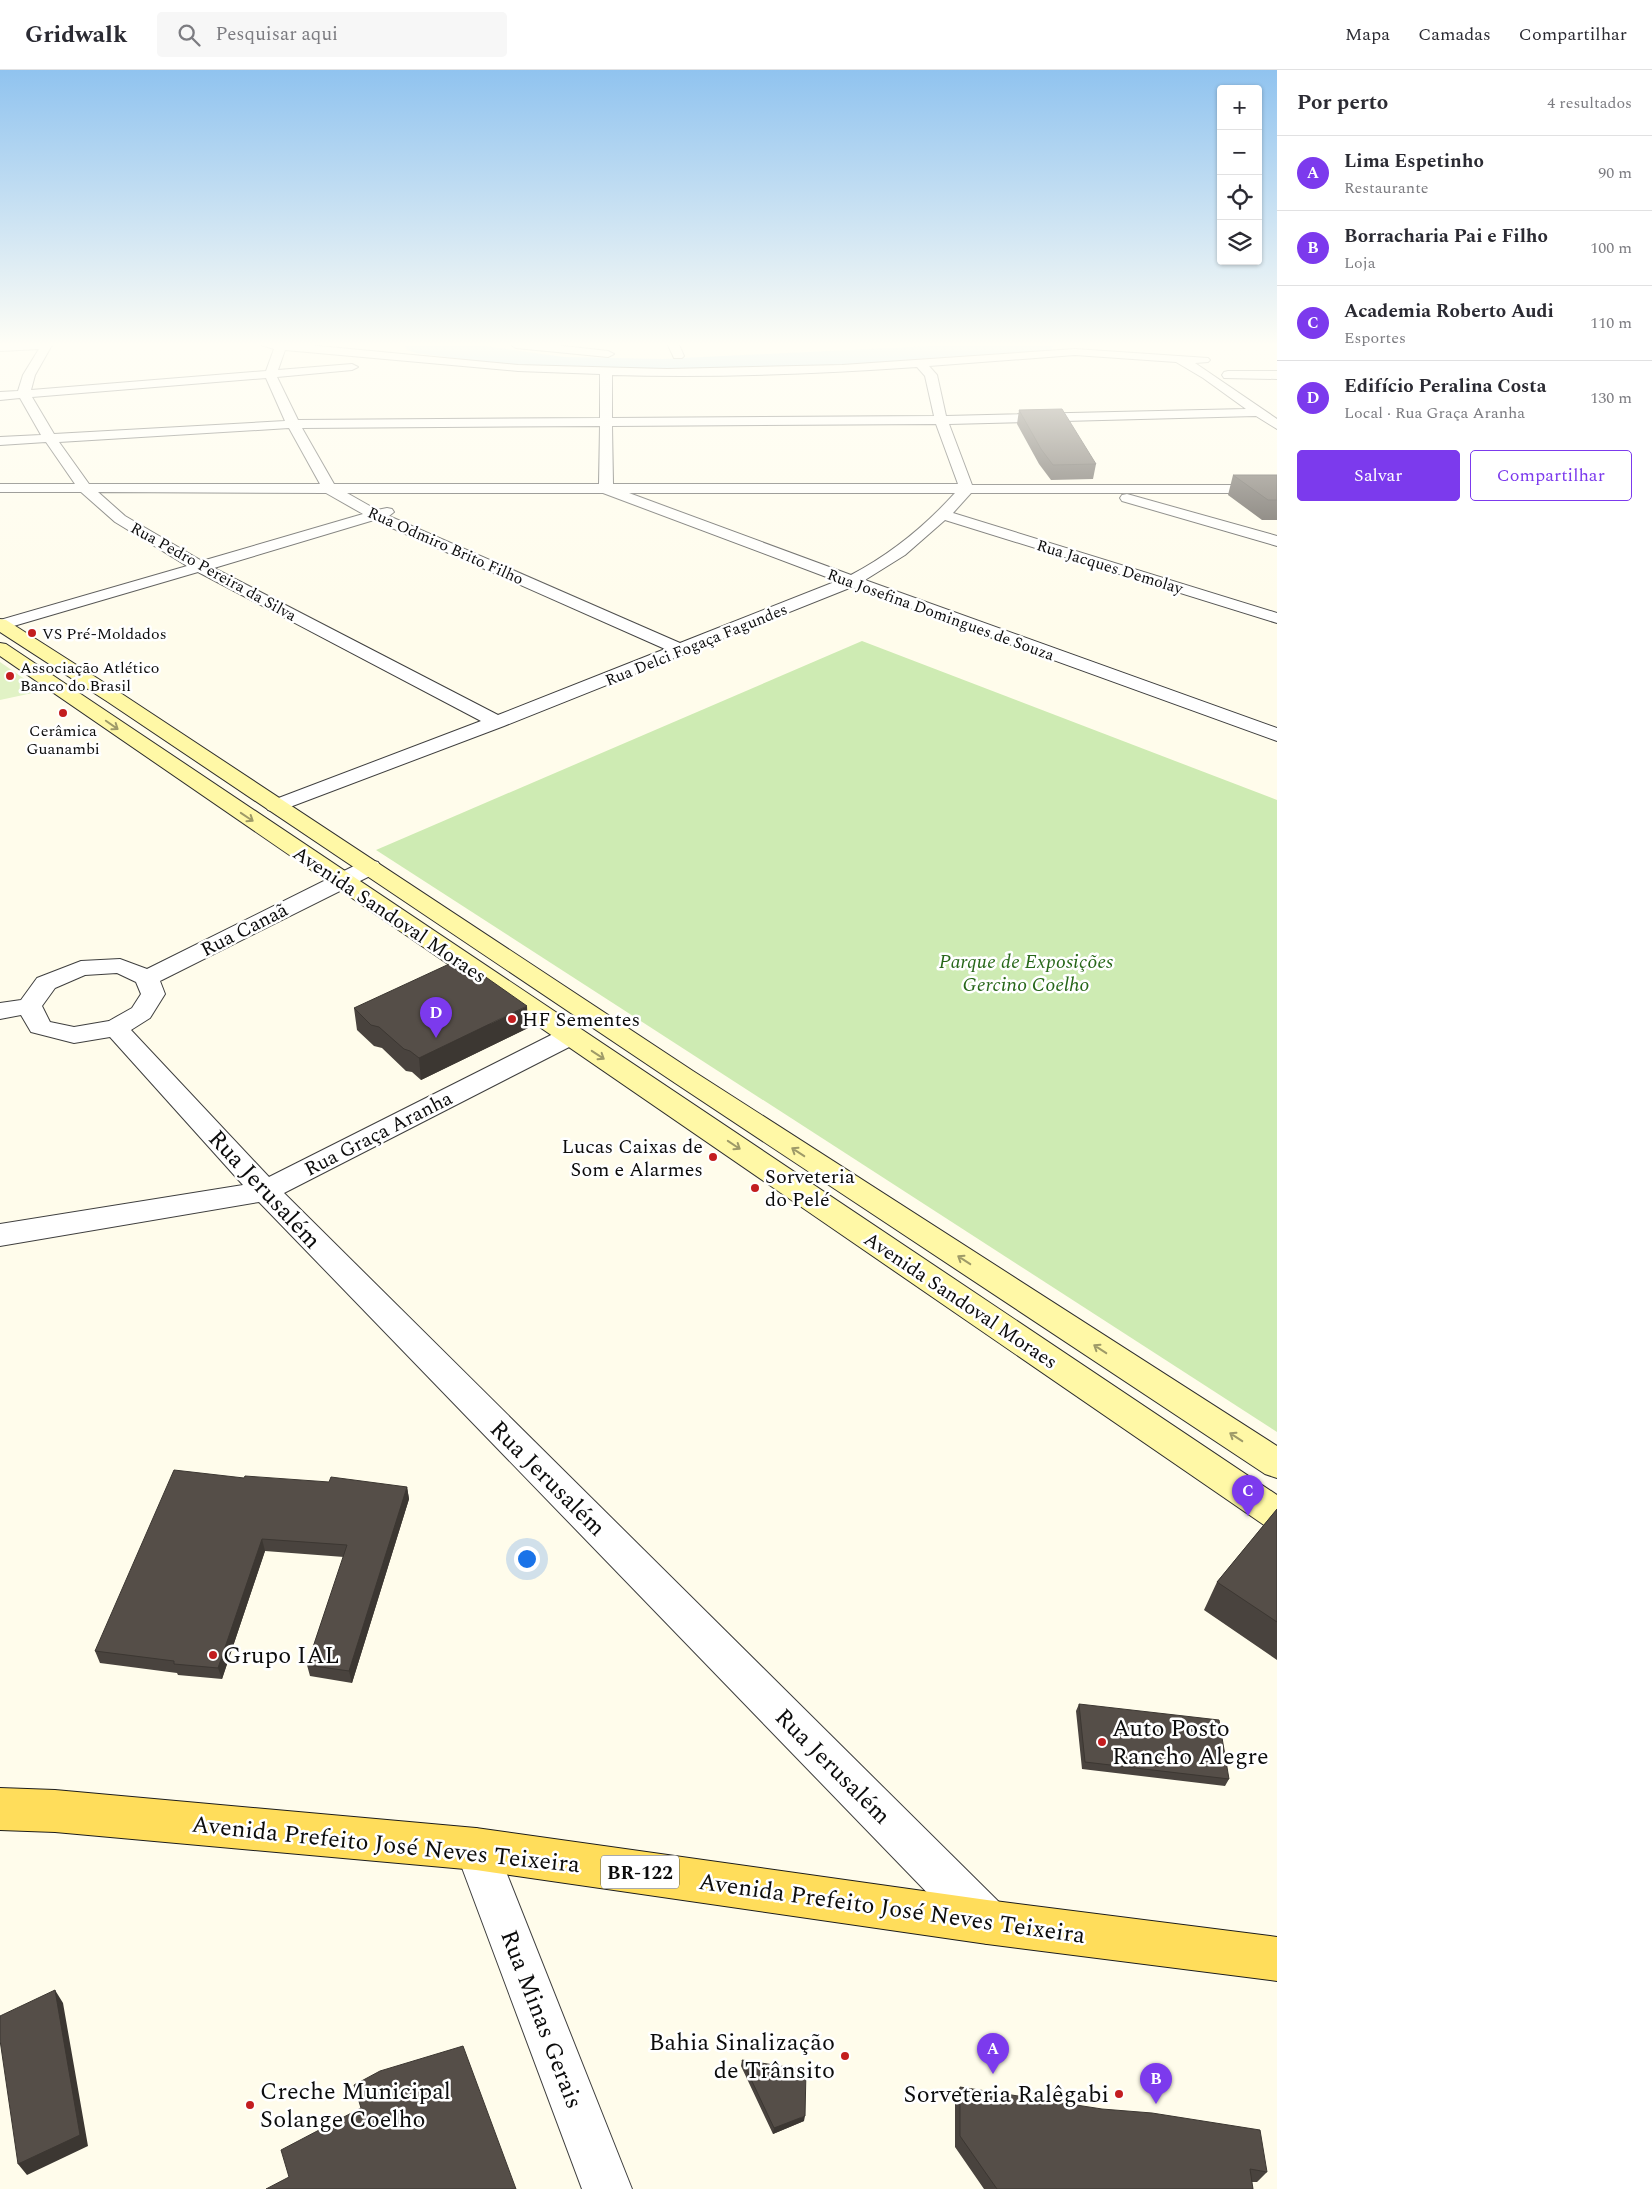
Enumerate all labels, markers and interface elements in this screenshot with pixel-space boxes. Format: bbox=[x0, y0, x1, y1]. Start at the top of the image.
search box bbox=[157, 12, 507, 57]
text: Gridwalk bbox=[25, 17, 127, 53]
text: Pesquisar aqui bbox=[215, 20, 338, 49]
icon: search bbox=[175, 21, 203, 49]
text: Mapa bbox=[1345, 21, 1390, 48]
text: Camadas bbox=[1418, 21, 1491, 48]
text: Compartilhar bbox=[1519, 21, 1627, 48]
map controls bbox=[1217, 85, 1262, 265]
button: + bbox=[1217, 85, 1262, 130]
text: Por perto bbox=[1297, 87, 1388, 119]
text: 4 resultados bbox=[1547, 91, 1632, 115]
button: − bbox=[1217, 130, 1262, 175]
text: Lima Espetinho bbox=[1344, 147, 1484, 176]
text: A bbox=[1307, 161, 1319, 185]
text: 90 m bbox=[1598, 161, 1632, 185]
button: locate bbox=[1217, 175, 1262, 220]
text: Restaurante bbox=[1344, 176, 1429, 200]
button: layers bbox=[1217, 220, 1262, 265]
text: Borracharia Pai e Filho bbox=[1344, 222, 1548, 251]
text: B bbox=[1307, 236, 1319, 260]
text: 100 m bbox=[1590, 236, 1632, 260]
text: Loja bbox=[1344, 251, 1376, 275]
text: Academia Roberto Audi bbox=[1344, 297, 1554, 326]
text: C bbox=[1307, 311, 1319, 335]
text: 110 m bbox=[1590, 311, 1632, 335]
text: Esportes bbox=[1344, 326, 1406, 350]
text: Edifício Peralina Costa bbox=[1344, 372, 1546, 401]
text: D bbox=[1307, 386, 1319, 410]
text: 130 m bbox=[1590, 386, 1632, 410]
text: Local · Rua Graça Aranha bbox=[1344, 401, 1525, 425]
button: Salvar bbox=[1297, 450, 1460, 501]
button: Compartilhar bbox=[1470, 450, 1632, 501]
street label: Rua Odmiro Brito Filho bbox=[364, 501, 527, 591]
street label: Rua Pedro Pereira da Silva bbox=[126, 516, 301, 628]
street label: Rua Jacques Demolay bbox=[1034, 533, 1187, 601]
street label: Rua Josefina Domingues de Souza bbox=[824, 563, 1058, 667]
street label: Rua Delci Fogaça Fagundes bbox=[602, 597, 791, 693]
place label: VS Pré-Moldados bbox=[42, 622, 167, 646]
marker: VS Pré-Moldados bbox=[26, 627, 38, 639]
place label: Associação Atlético Banco do Brasil bbox=[20, 656, 159, 698]
marker: Associação Atlético Banco do Brasil bbox=[4, 670, 16, 682]
marker: Cerâmica Guanambi bbox=[57, 707, 69, 719]
place label: Cerâmica Guanambi bbox=[26, 719, 100, 761]
one-way arrow bbox=[105, 720, 119, 730]
one-way arrow bbox=[239, 812, 253, 822]
street label: Avenida Sandoval Moraes bbox=[287, 839, 492, 991]
street label: Rua Canaã bbox=[195, 895, 294, 965]
park label: Parque de Exposições Gercino Coelho bbox=[939, 947, 1113, 1000]
pin: D bbox=[420, 997, 452, 1038]
place label: HF Sementes bbox=[522, 1005, 640, 1035]
marker: HF Sementes bbox=[506, 1013, 518, 1025]
one-way arrow bbox=[591, 1050, 605, 1060]
street label: Rua Graça Aranha bbox=[299, 1083, 458, 1184]
street label: Rua Jerusalém bbox=[199, 1122, 329, 1257]
place label: Lucas Caixas de Som e Alarmes bbox=[561, 1132, 703, 1185]
one-way arrow bbox=[726, 1140, 740, 1150]
one-way arrow bbox=[792, 1147, 806, 1157]
marker: Lucas Caixas de Som e Alarmes bbox=[707, 1151, 719, 1163]
place label: Sorveteria do Pelé bbox=[765, 1162, 855, 1215]
marker: Sorveteria do Pelé bbox=[749, 1182, 761, 1194]
street label: Avenida Sandoval Moraes bbox=[858, 1225, 1063, 1377]
one-way arrow bbox=[957, 1255, 971, 1265]
one-way arrow bbox=[1093, 1343, 1107, 1354]
street label: Rua Jerusalém bbox=[481, 1412, 614, 1545]
one-way arrow bbox=[1229, 1432, 1243, 1443]
pin: C bbox=[1232, 1475, 1264, 1516]
your location bbox=[514, 1546, 540, 1572]
place label: Grupo IAL bbox=[223, 1638, 340, 1674]
marker: Grupo IAL bbox=[207, 1649, 219, 1661]
street label: Rua Jerusalém bbox=[766, 1700, 899, 1833]
place label: Auto Posto Rancho Alegre bbox=[1112, 1711, 1269, 1775]
marker: Auto Posto Rancho Alegre bbox=[1096, 1736, 1108, 1748]
street label: Avenida Prefeito José Neves Teixeira bbox=[190, 1807, 582, 1883]
road number: BR-122 bbox=[601, 1855, 679, 1888]
street label: Avenida Prefeito José Neves Teixeira bbox=[696, 1864, 1088, 1954]
street label: Rua Minas Gerais bbox=[490, 1925, 592, 2114]
place label: Bahia Sinalização de Trânsito bbox=[649, 2025, 835, 2089]
pin: A bbox=[977, 2033, 1009, 2074]
marker: Bahia Sinalização de Trânsito bbox=[839, 2050, 851, 2062]
pin: B bbox=[1140, 2063, 1172, 2104]
place label: Creche Municipal Solange Coelho bbox=[260, 2074, 451, 2138]
place label: Sorveteria Ralêgabi bbox=[903, 2077, 1109, 2113]
marker: Sorveteria Ralêgabi bbox=[1113, 2088, 1125, 2100]
marker: Creche Municipal Solange Coelho bbox=[244, 2099, 256, 2111]

